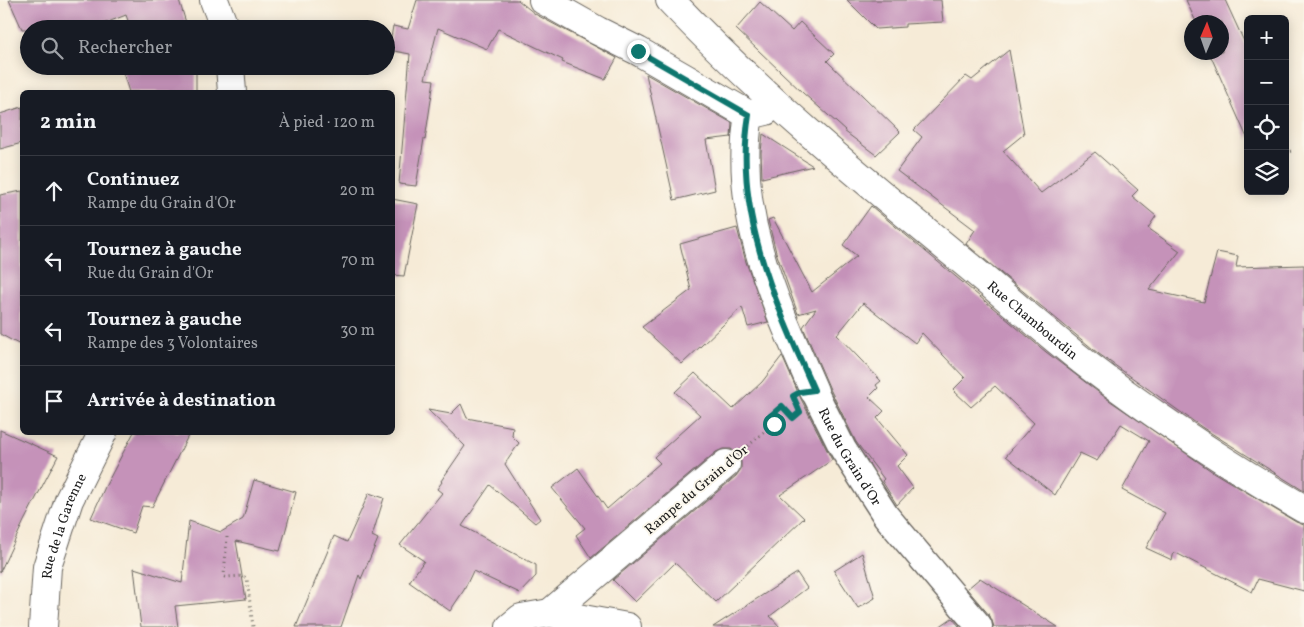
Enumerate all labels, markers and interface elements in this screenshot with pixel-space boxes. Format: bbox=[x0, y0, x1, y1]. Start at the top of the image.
north arrow bbox=[1184, 15, 1229, 60]
map controls bbox=[1244, 15, 1289, 195]
button: + bbox=[1244, 15, 1289, 60]
search box bbox=[20, 20, 395, 75]
icon: search bbox=[38, 34, 66, 62]
text: Rechercher bbox=[78, 35, 172, 61]
route end bbox=[627, 40, 650, 63]
button: − bbox=[1244, 60, 1289, 105]
button: locate bbox=[1244, 105, 1289, 150]
text: 2 min bbox=[40, 108, 97, 137]
text: À pied · 120 m bbox=[279, 112, 375, 134]
button: layers bbox=[1244, 150, 1289, 195]
text: Continuez bbox=[87, 167, 179, 193]
icon: ahead bbox=[40, 177, 68, 205]
text: 20 m bbox=[340, 180, 375, 202]
text: Rampe du Grain d'Or bbox=[87, 193, 236, 215]
text: Tournez à gauche bbox=[87, 237, 242, 263]
icon: left bbox=[40, 247, 68, 275]
text: 70 m bbox=[341, 250, 375, 272]
text: Rue du Grain d'Or bbox=[87, 263, 213, 285]
street label: Rue Chambourdin bbox=[982, 277, 1081, 365]
text: Tournez à gauche bbox=[87, 307, 242, 333]
icon: left bbox=[40, 317, 68, 345]
text: 30 m bbox=[340, 320, 375, 342]
text: Rampe des 3 Volontaires bbox=[87, 333, 258, 355]
icon: arrive bbox=[40, 387, 68, 415]
text: Arrivée à destination bbox=[87, 388, 276, 414]
street label: Rue du Grain d'Or bbox=[813, 405, 885, 510]
route start bbox=[763, 413, 786, 436]
street label: Rampe du Grain d'Or bbox=[641, 441, 753, 539]
street label: Rue de la Garenne bbox=[38, 470, 92, 580]

